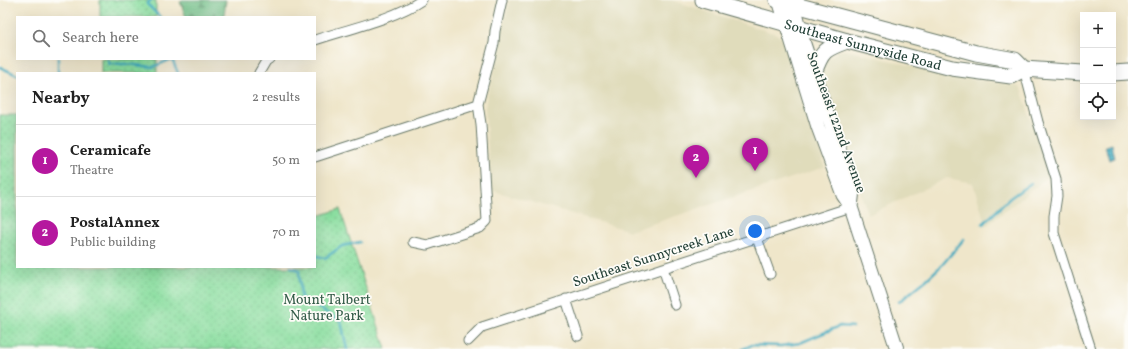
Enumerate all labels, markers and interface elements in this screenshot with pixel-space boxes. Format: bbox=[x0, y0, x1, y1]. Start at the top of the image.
map controls bbox=[1080, 12, 1116, 120]
button: + bbox=[1080, 12, 1116, 48]
search box bbox=[16, 16, 316, 60]
street label: Southeast Sunnyside Road bbox=[782, 16, 943, 76]
icon: search bbox=[30, 27, 52, 49]
text: Search here bbox=[62, 28, 139, 49]
button: − bbox=[1080, 48, 1116, 84]
street label: Southeast 122nd Avenue bbox=[801, 49, 870, 196]
button: locate bbox=[1080, 84, 1116, 120]
text: Nearby bbox=[32, 87, 90, 110]
text: 2 results bbox=[252, 89, 300, 107]
pin: 1 bbox=[742, 138, 768, 171]
text: Ceramicafe bbox=[70, 141, 151, 162]
pin: 2 bbox=[683, 145, 709, 178]
text: 1 bbox=[42, 152, 48, 170]
text: 50 m bbox=[272, 152, 300, 170]
text: Theatre bbox=[70, 162, 114, 180]
text: PostalAnnex bbox=[70, 213, 160, 234]
your location bbox=[745, 221, 765, 241]
street label: Southeast Sunnycreek Lane bbox=[570, 222, 737, 292]
text: 2 bbox=[42, 224, 48, 242]
text: 70 m bbox=[272, 224, 300, 242]
text: Public building bbox=[70, 234, 156, 252]
park label: Mount Talbert Nature Park bbox=[283, 291, 371, 326]

